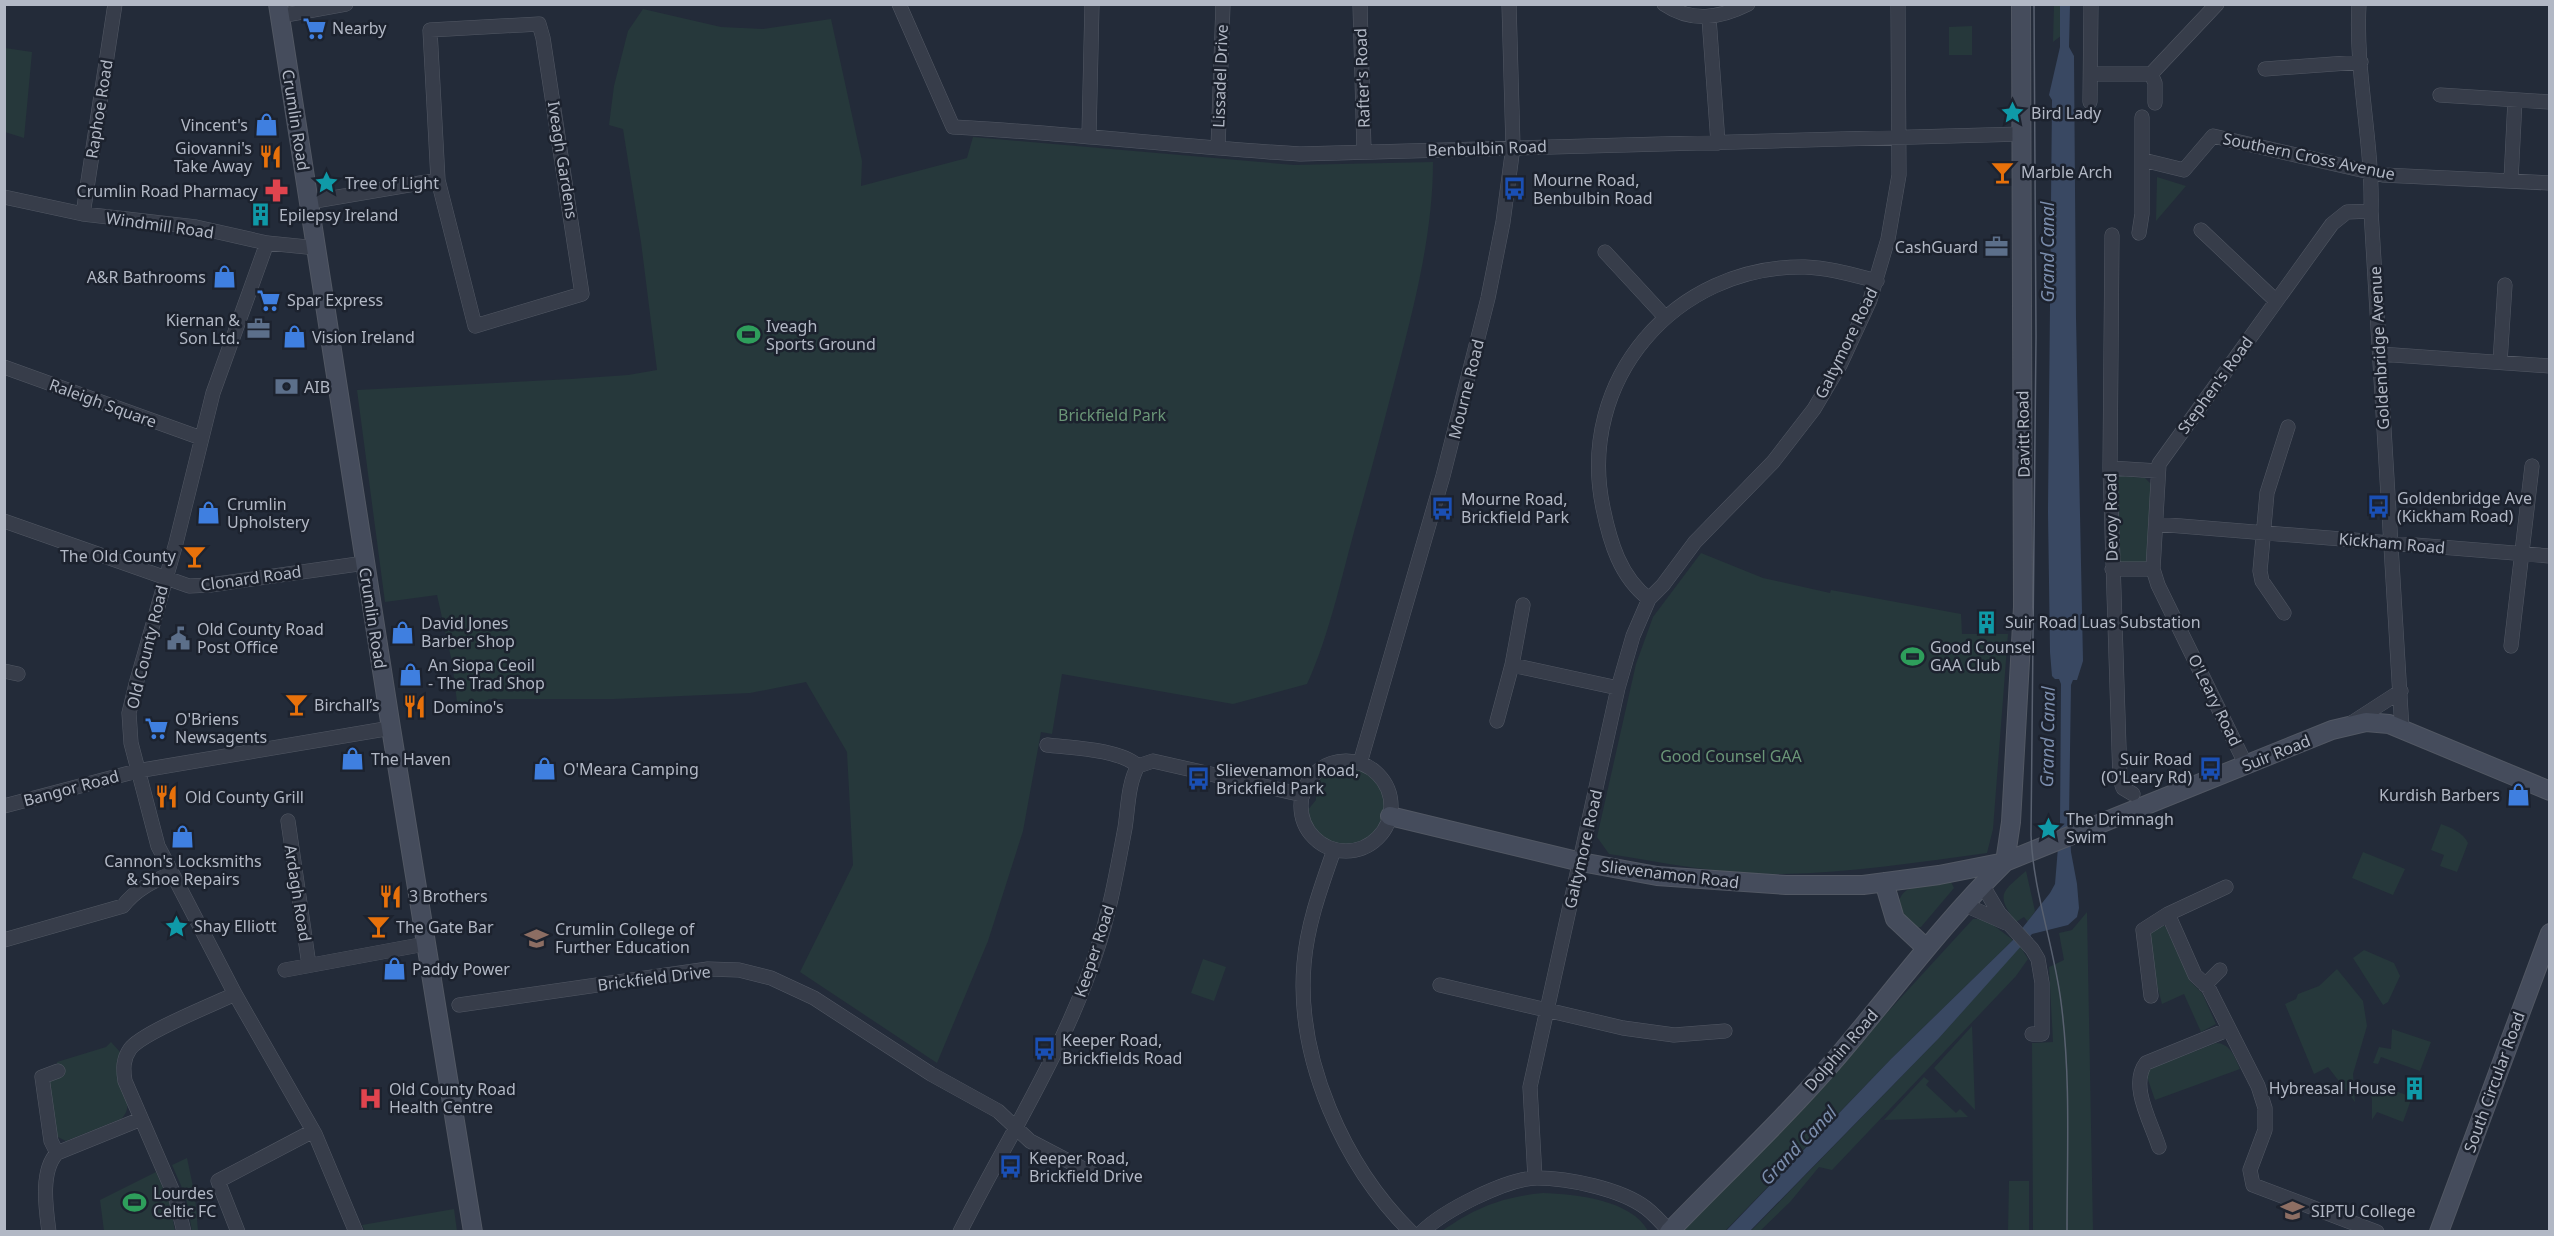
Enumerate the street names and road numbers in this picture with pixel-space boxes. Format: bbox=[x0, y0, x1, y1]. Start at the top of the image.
street label: Lissadel Drive bbox=[1207, 24, 1233, 128]
street label: Rafter's Road bbox=[1349, 28, 1375, 128]
street label: Raphoe Road bbox=[80, 58, 118, 160]
street label: Crumlin Road bbox=[277, 68, 315, 172]
street label: Iveagh Gardens bbox=[543, 100, 583, 220]
street label: Southern Cross Avenue bbox=[2221, 127, 2397, 185]
street label: Benbulbin Road bbox=[1427, 135, 1547, 161]
street label: Windmill Road bbox=[105, 207, 215, 243]
street label: Goldenbridge Avenue bbox=[2364, 266, 2394, 430]
street label: Galtymore Road bbox=[1810, 284, 1882, 402]
street label: Stephen's Road bbox=[2172, 332, 2258, 438]
street label: Mourne Road bbox=[1443, 337, 1489, 441]
street label: Raleigh Square bbox=[46, 373, 160, 433]
street label: Davitt Road bbox=[2011, 390, 2035, 478]
street label: Devoy Road bbox=[2099, 472, 2123, 562]
street label: Kickham Road bbox=[2338, 527, 2446, 559]
street label: Clonard Road bbox=[199, 560, 303, 596]
street label: Crumlin Road bbox=[354, 566, 392, 670]
street label: Old County Road bbox=[121, 583, 173, 711]
street label: O'Leary Road bbox=[2183, 650, 2247, 750]
street label: Suir Road bbox=[2238, 729, 2314, 777]
street label: Bangor Road bbox=[21, 765, 121, 811]
street label: Galtymore Road bbox=[1559, 787, 1607, 911]
street label: Ardagh Road bbox=[279, 843, 317, 943]
street label: Slievenamon Road bbox=[1600, 855, 1740, 893]
street label: Keeper Road bbox=[1069, 902, 1119, 1000]
street label: Brickfield Drive bbox=[596, 960, 712, 996]
street label: Dolphin Road bbox=[1799, 1004, 1883, 1096]
street label: South Circular Road bbox=[2458, 1008, 2530, 1156]

